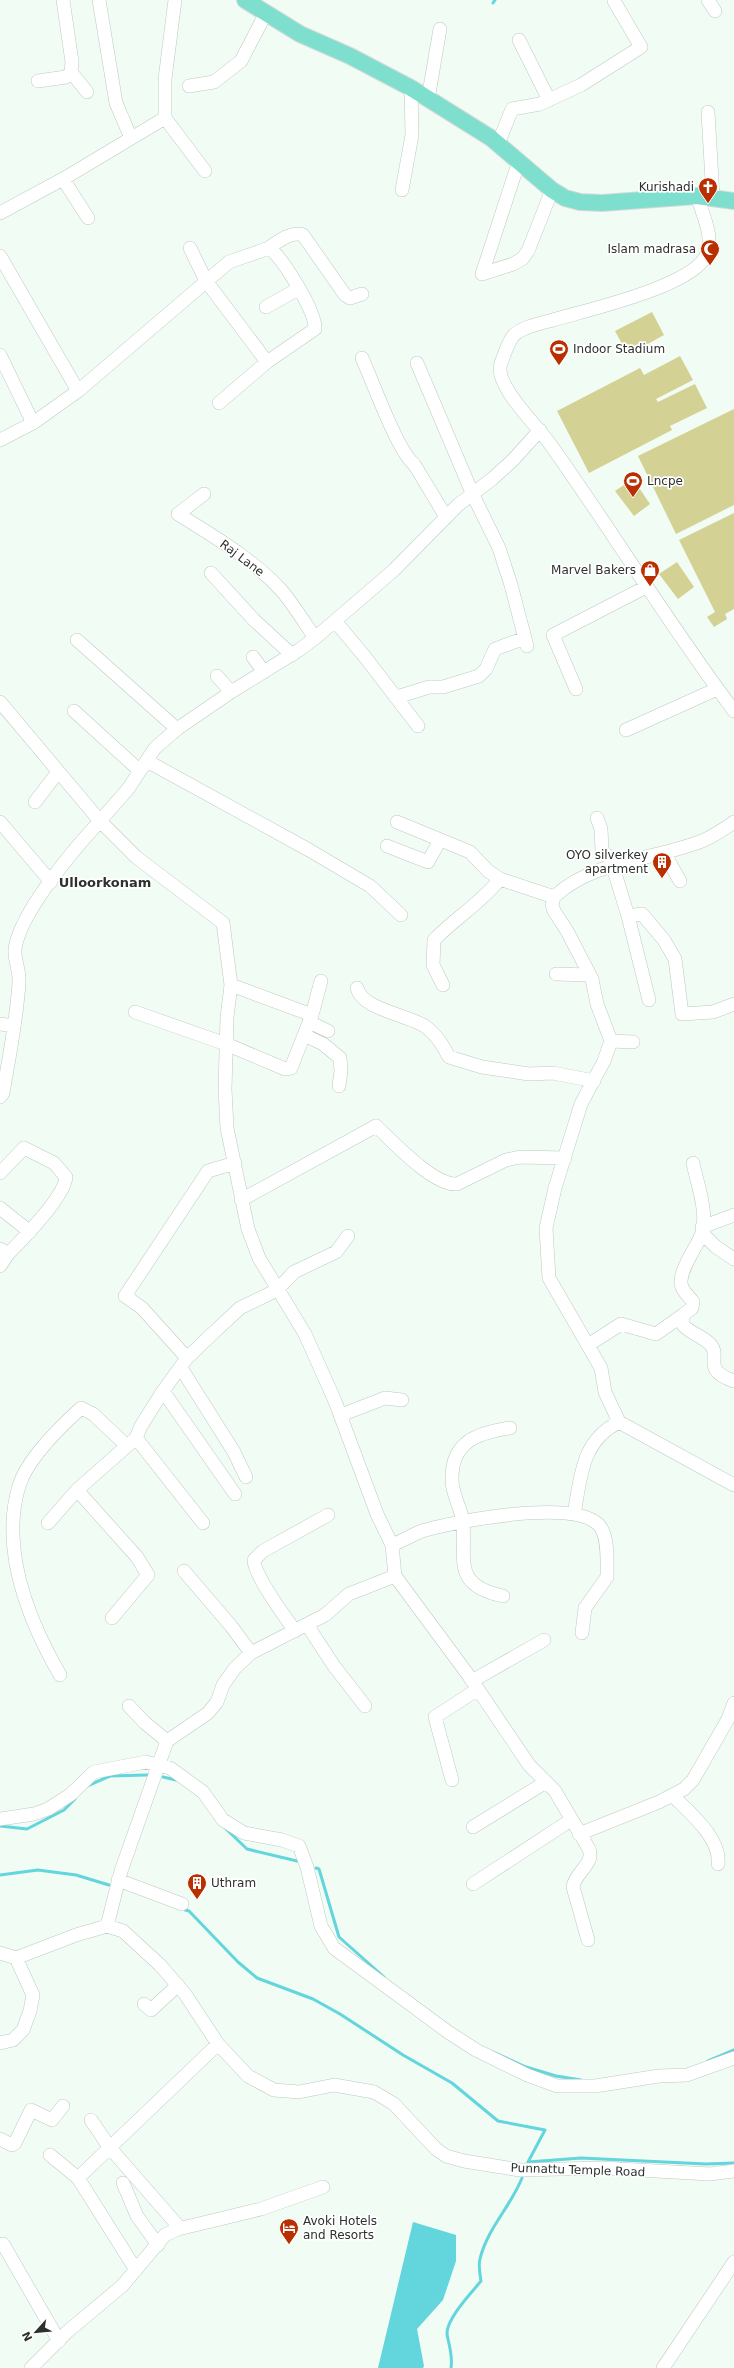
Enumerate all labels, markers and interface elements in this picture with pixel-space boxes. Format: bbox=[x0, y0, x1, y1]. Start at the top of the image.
church icon: Kurishadi bbox=[697, 176, 719, 204]
place label: Kurishadi bbox=[639, 180, 694, 194]
mosque icon: Islam madrasa bbox=[699, 238, 721, 266]
place label: Islam madrasa bbox=[607, 242, 696, 256]
sports icon: Indoor Stadium bbox=[548, 338, 570, 366]
place label: Indoor Stadium bbox=[573, 342, 665, 356]
sports icon: Lncpe bbox=[622, 470, 644, 498]
place label: Lncpe bbox=[647, 474, 683, 488]
street label: Raj Lane bbox=[217, 537, 267, 579]
shop icon: Marvel Bakers bbox=[639, 559, 661, 587]
place label: Marvel Bakers bbox=[551, 563, 636, 577]
place label: OYO silverkey apartment bbox=[566, 848, 648, 876]
building icon: OYO silverkey apartment bbox=[651, 851, 673, 879]
district label: Ulloorkonam bbox=[59, 875, 151, 890]
building icon: Uthram bbox=[186, 1872, 208, 1900]
place label: Uthram bbox=[211, 1876, 256, 1890]
street label: Punnattu Temple Road bbox=[510, 2161, 646, 2179]
place label: Avoki Hotels and Resorts bbox=[303, 2214, 377, 2242]
hotel icon: Avoki Hotels and Resorts bbox=[278, 2217, 300, 2245]
north arrow bbox=[16, 2312, 56, 2352]
text: N bbox=[20, 2329, 35, 2343]

